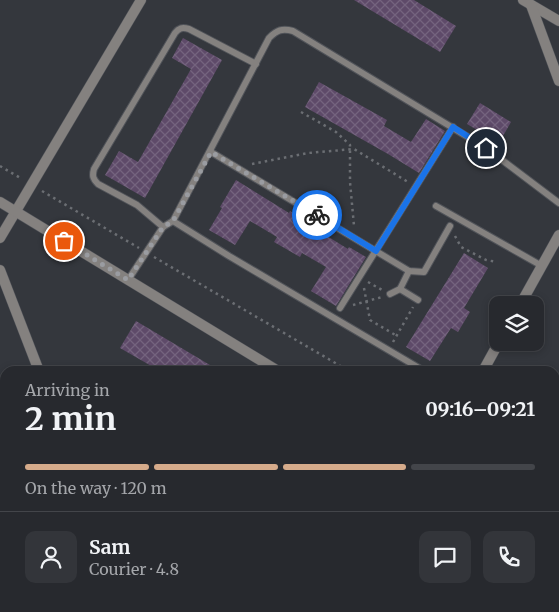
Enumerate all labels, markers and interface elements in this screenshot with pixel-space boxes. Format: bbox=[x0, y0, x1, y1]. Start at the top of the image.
pin bbox=[465, 127, 507, 169]
icon: home bbox=[472, 134, 500, 162]
courier bbox=[292, 190, 342, 240]
icon: bike bbox=[303, 201, 331, 229]
pin bbox=[43, 220, 85, 262]
icon: bag bbox=[50, 227, 78, 255]
map controls bbox=[489, 296, 544, 351]
button: layers bbox=[489, 296, 544, 351]
text: Arriving in bbox=[25, 380, 110, 400]
text: 09:16–09:21 bbox=[425, 397, 535, 421]
text: 2 min bbox=[25, 399, 116, 439]
text: On the way · 120 m bbox=[25, 478, 167, 498]
button: person bbox=[25, 531, 77, 583]
button: chat bbox=[419, 531, 471, 583]
button: phone bbox=[483, 531, 535, 583]
text: Sam bbox=[89, 535, 130, 559]
text: Courier · 4.8 bbox=[89, 559, 179, 579]

